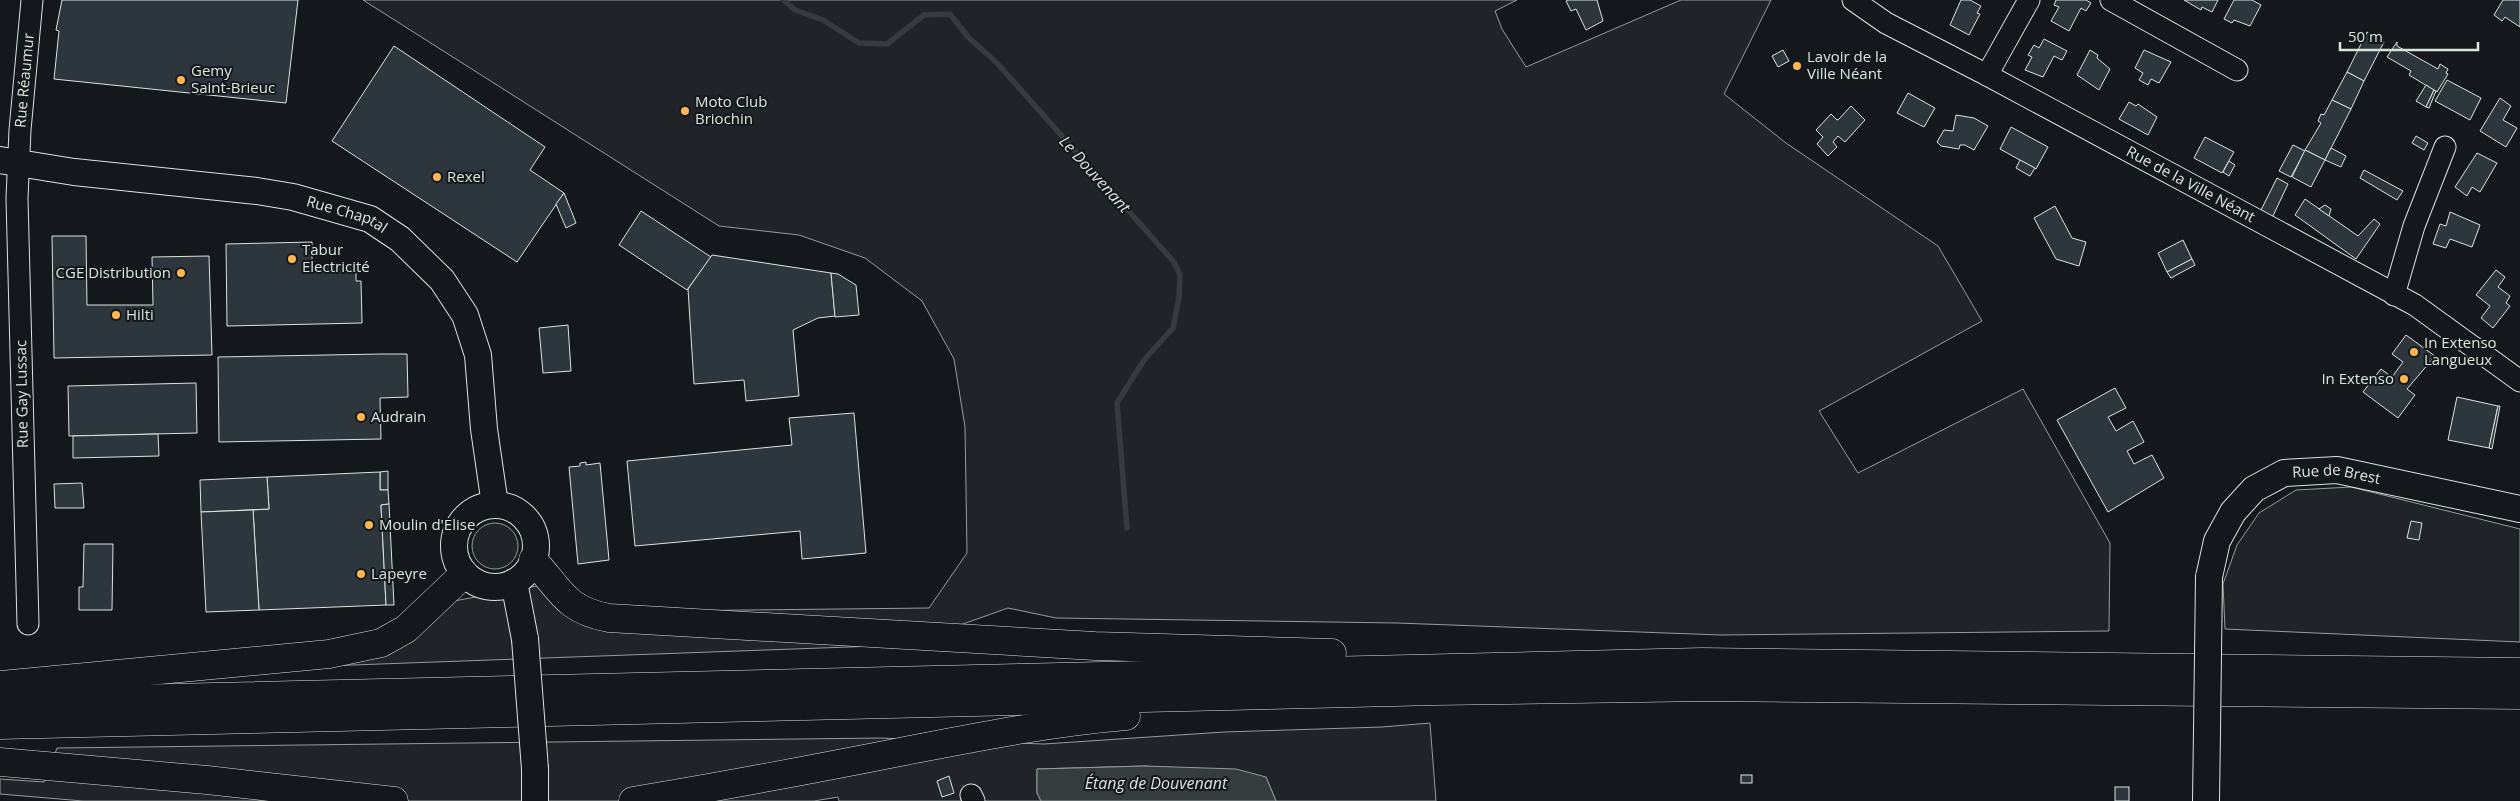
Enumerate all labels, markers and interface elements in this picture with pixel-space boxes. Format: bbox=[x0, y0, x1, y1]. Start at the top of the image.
scale bar bbox=[2340, 20, 2478, 52]
text: 50 m bbox=[2348, 26, 2383, 46]
street label: Rue Réaumur bbox=[9, 32, 38, 129]
place label: Lavoir de la Ville Néant bbox=[1807, 46, 1887, 83]
place label: Gemy Saint-Brieuc bbox=[191, 60, 275, 97]
marker: Lavoir de la Ville Néant bbox=[1791, 60, 1803, 72]
marker: Gemy Saint-Brieuc bbox=[175, 74, 187, 86]
place label: Moto Club Briochin bbox=[695, 91, 767, 128]
marker: Moto Club Briochin bbox=[679, 105, 691, 117]
water label: Le Douvenant bbox=[1054, 131, 1136, 218]
street label: Rue de la Ville Néant bbox=[2123, 141, 2259, 226]
place label: Rexel bbox=[447, 166, 485, 186]
marker: Rexel bbox=[431, 171, 443, 183]
street label: Rue Chaptal bbox=[304, 190, 392, 237]
place label: Tabur Electricité bbox=[302, 239, 370, 276]
marker: Tabur Electricité bbox=[286, 253, 298, 265]
place label: CGE Distribution bbox=[56, 262, 171, 282]
marker: CGE Distribution bbox=[175, 267, 187, 279]
place label: Hilti bbox=[126, 304, 154, 324]
marker: Hilti bbox=[110, 309, 122, 321]
place label: In Extenso Langueux bbox=[2424, 332, 2497, 369]
street label: Rue Gay Lussac bbox=[10, 340, 32, 448]
marker: In Extenso Langueux bbox=[2408, 346, 2420, 358]
place label: In Extenso bbox=[2321, 368, 2394, 388]
marker: In Extenso bbox=[2398, 373, 2410, 385]
place label: Audrain bbox=[371, 406, 426, 426]
marker: Audrain bbox=[355, 411, 367, 423]
street label: Rue de Brest bbox=[2292, 459, 2383, 488]
place label: Moulin d'Elise bbox=[379, 514, 475, 534]
marker: Moulin d'Elise bbox=[363, 519, 375, 531]
place label: Lapeyre bbox=[371, 563, 427, 583]
marker: Lapeyre bbox=[355, 568, 367, 580]
water label: Étang de Douvenant bbox=[1085, 772, 1228, 794]

